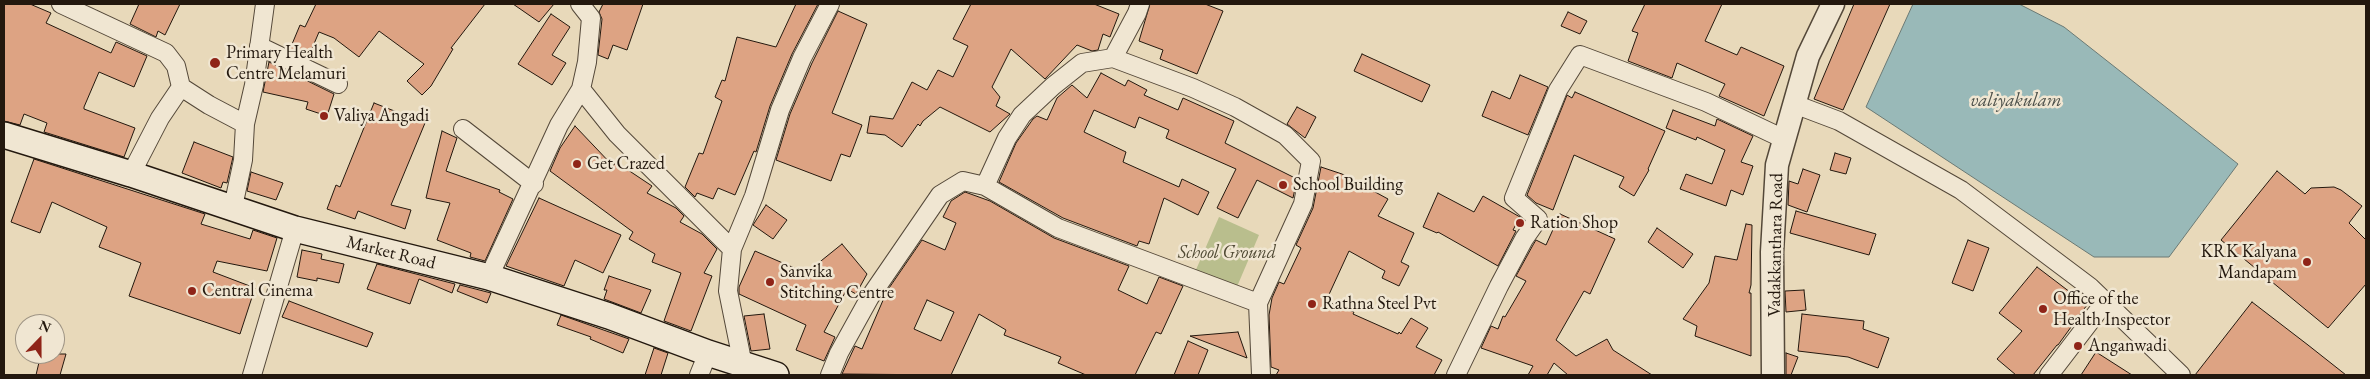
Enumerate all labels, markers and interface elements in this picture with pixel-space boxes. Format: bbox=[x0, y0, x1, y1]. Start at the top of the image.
place label: Primary Health Centre Melamuri bbox=[226, 42, 346, 84]
marker: Primary Health Centre Melamuri bbox=[208, 56, 222, 70]
water label: valiyakulam bbox=[1970, 90, 2062, 112]
place label: Valiya Angadi bbox=[334, 105, 429, 127]
marker: Valiya Angadi bbox=[318, 110, 330, 122]
place label: Get Crazed bbox=[587, 153, 665, 175]
marker: Get Crazed bbox=[571, 158, 583, 170]
street label: Vadakkanthara Road bbox=[1764, 173, 1788, 317]
place label: School Building bbox=[1293, 174, 1403, 196]
marker: School Building bbox=[1277, 179, 1289, 191]
place label: Ration Shop bbox=[1530, 212, 1618, 234]
marker: Ration Shop bbox=[1514, 217, 1526, 229]
street label: Market Road bbox=[344, 231, 438, 275]
place label: KRK Kalyana Mandapam bbox=[2201, 241, 2297, 284]
park label: School Ground bbox=[1178, 242, 1276, 264]
marker: KRK Kalyana Mandapam bbox=[2301, 256, 2313, 268]
place label: Sanvika Stitching Centre bbox=[780, 261, 894, 304]
marker: Sanvika Stitching Centre bbox=[764, 276, 776, 288]
place label: Central Cinema bbox=[202, 280, 313, 302]
marker: Central Cinema bbox=[186, 285, 198, 297]
place label: Office of the Health Inspector bbox=[2053, 288, 2170, 330]
place label: Rathna Steel Pvt bbox=[1322, 293, 1436, 315]
marker: Rathna Steel Pvt bbox=[1306, 298, 1318, 310]
marker: Office of the Health Inspector bbox=[2037, 303, 2049, 315]
north arrow bbox=[15, 314, 65, 364]
text: N bbox=[37, 316, 54, 336]
place label: Anganwadi bbox=[2088, 335, 2167, 357]
marker: Anganwadi bbox=[2072, 340, 2084, 352]

